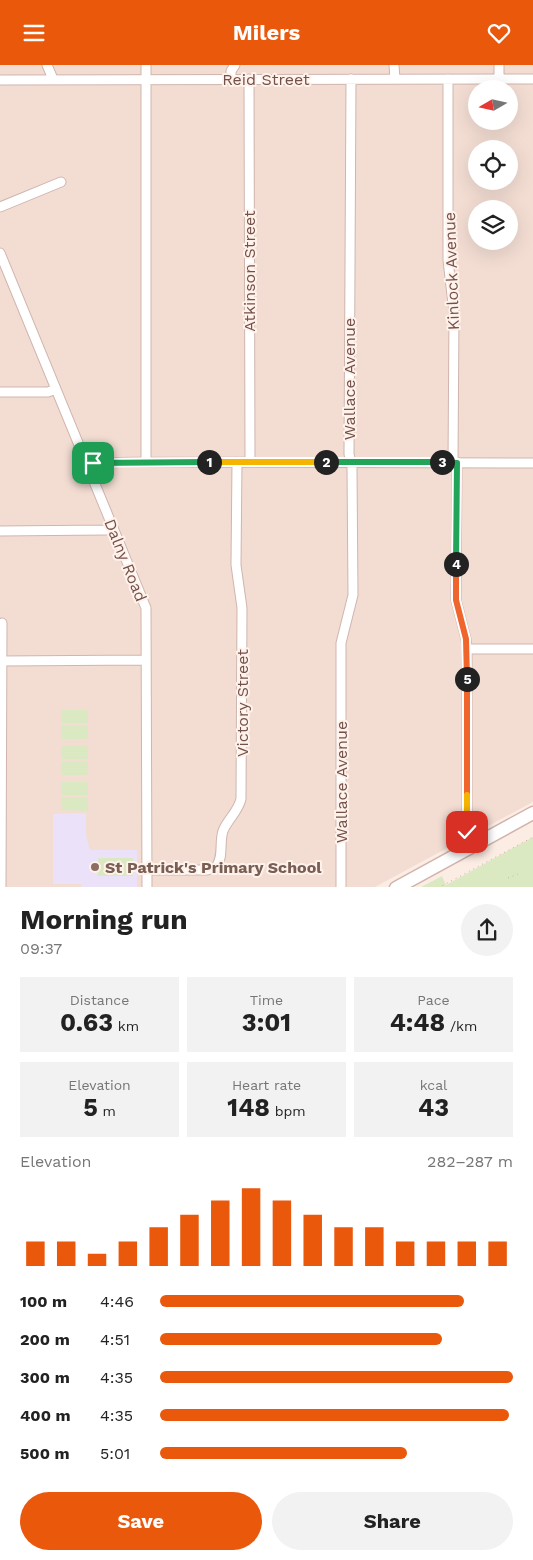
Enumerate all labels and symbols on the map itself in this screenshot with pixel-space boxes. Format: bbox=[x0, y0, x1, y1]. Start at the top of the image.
street label: Reid Street bbox=[222, 70, 310, 89]
north arrow bbox=[468, 80, 518, 130]
street label: Atkinson Street bbox=[240, 210, 259, 332]
street label: Kinlock Avenue bbox=[440, 212, 463, 330]
street label: Wallace Avenue bbox=[340, 318, 359, 440]
pin bbox=[72, 442, 114, 484]
pin: 1 bbox=[196, 449, 222, 475]
pin: 2 bbox=[314, 449, 338, 475]
pin: 3 bbox=[430, 449, 454, 475]
street label: Dalny Road bbox=[100, 516, 151, 604]
pin: 4 bbox=[444, 551, 468, 577]
street label: Victory Street bbox=[233, 649, 252, 757]
pin: 5 bbox=[454, 667, 480, 691]
street label: Wallace Avenue bbox=[332, 721, 351, 843]
pin bbox=[446, 811, 488, 853]
place label: St Patrick's Primary School bbox=[105, 858, 322, 877]
marker: St Patrick's Primary School bbox=[89, 861, 101, 873]

